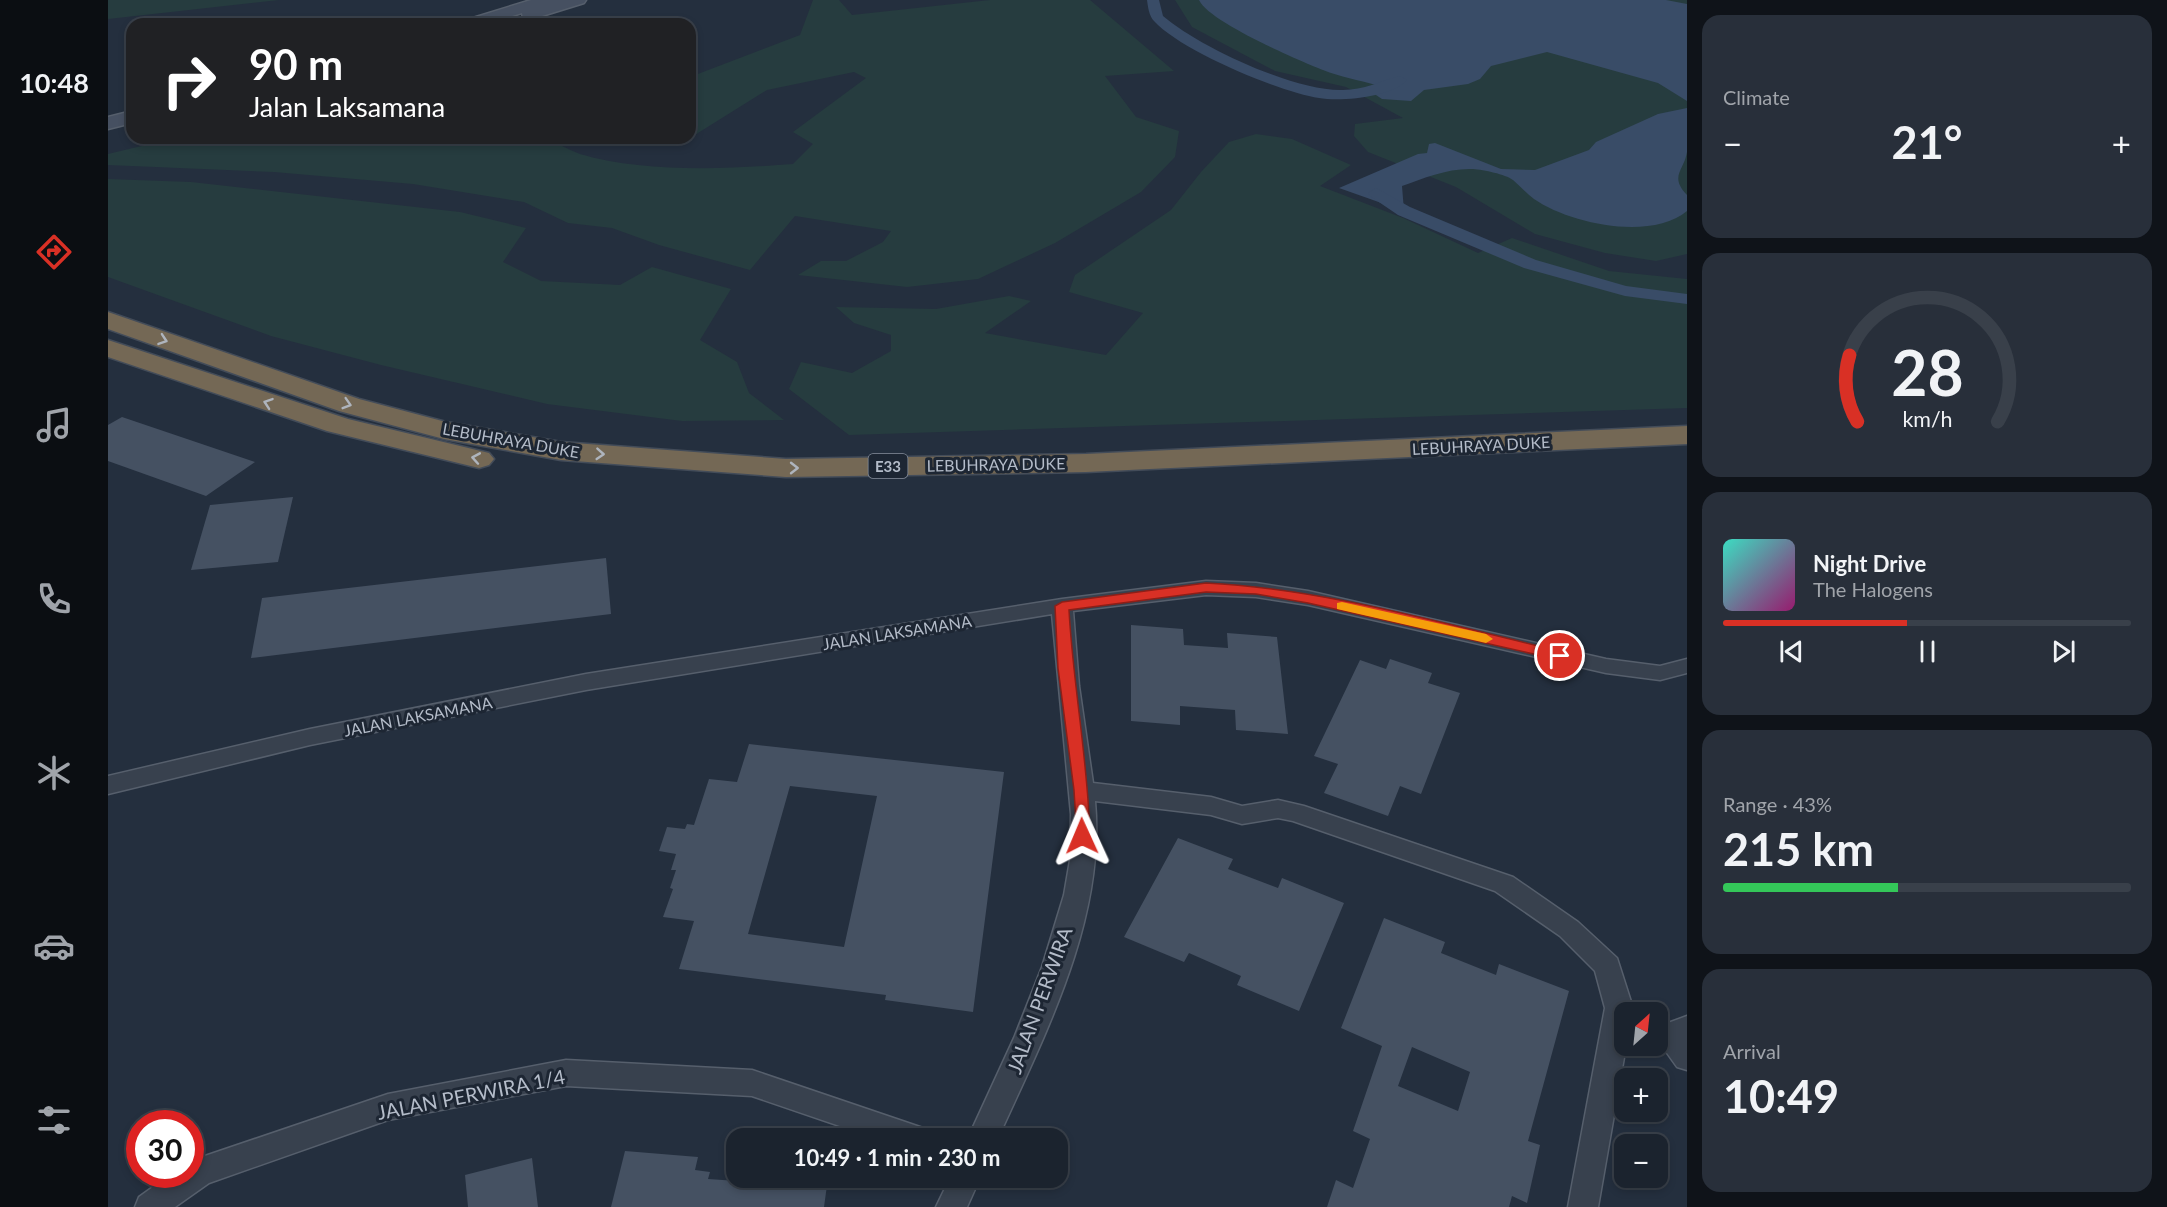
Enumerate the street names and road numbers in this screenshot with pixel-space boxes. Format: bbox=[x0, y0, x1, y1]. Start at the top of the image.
street label: LEBUHRAYA DUKE bbox=[441, 419, 581, 461]
street label: LEBUHRAYA DUKE bbox=[1411, 432, 1551, 458]
street label: LEBUHRAYA DUKE bbox=[927, 453, 1065, 475]
road number: E33 bbox=[868, 454, 908, 478]
street label: JALAN LAKSAMANA bbox=[821, 611, 973, 653]
street label: JALAN LAKSAMANA bbox=[342, 692, 494, 740]
street label: JALAN PERWIRA bbox=[1001, 923, 1077, 1077]
street label: JALAN PERWIRA 1/4 bbox=[375, 1064, 567, 1124]

